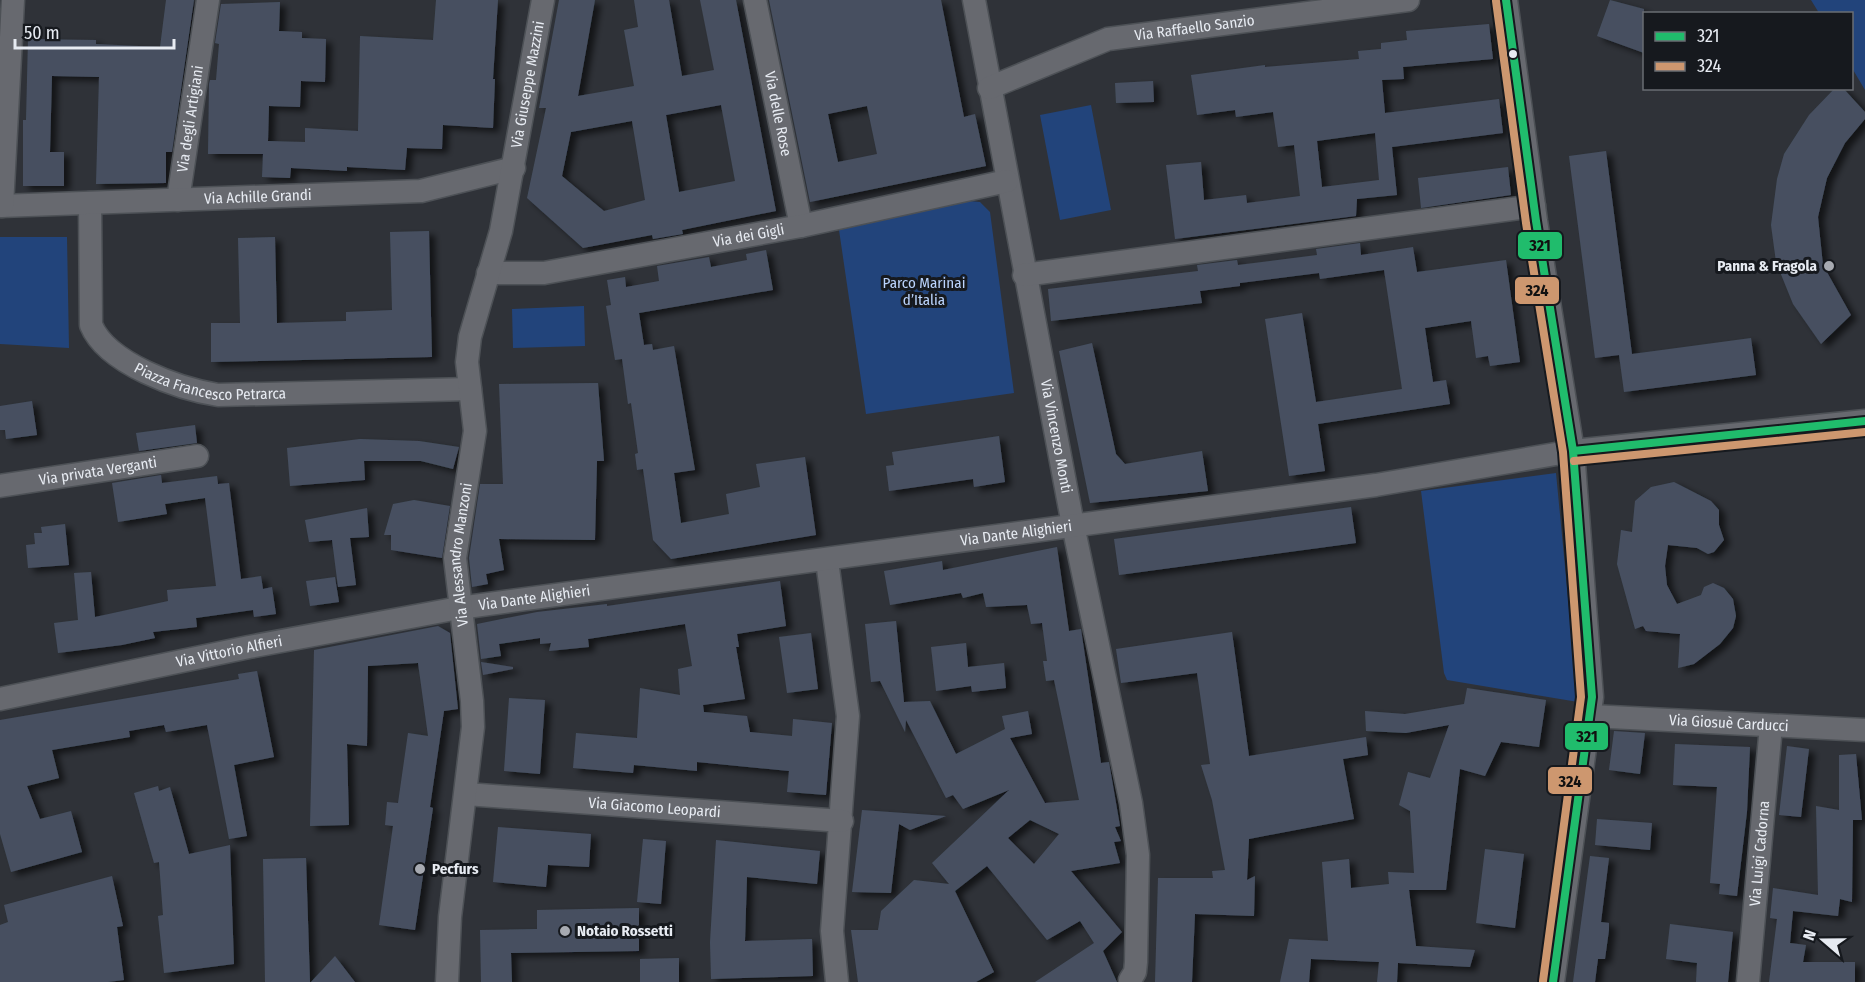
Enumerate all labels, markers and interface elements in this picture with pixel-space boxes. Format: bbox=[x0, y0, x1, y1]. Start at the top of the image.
street label: Via Raffaello Sanzio bbox=[1133, 11, 1256, 44]
scale bar bbox=[15, 12, 174, 50]
legend bbox=[1643, 12, 1853, 90]
street label: Via Giuseppe Mazzini bbox=[507, 20, 548, 149]
text: 50 m bbox=[24, 22, 60, 44]
text: 321 bbox=[1697, 25, 1720, 47]
unlabelled marker bbox=[1507, 48, 1519, 60]
text: 324 bbox=[1697, 55, 1722, 77]
street label: Via degli Artigiani bbox=[173, 64, 207, 174]
street label: Via delle Rose bbox=[761, 70, 796, 158]
street label: Via Achille Grandi bbox=[204, 186, 312, 208]
street label: Via dei Gigli bbox=[711, 220, 786, 251]
line badge: 321 bbox=[1517, 231, 1563, 260]
text: 321 bbox=[1528, 236, 1551, 255]
place label: Panna & Fragola bbox=[1717, 257, 1818, 275]
marker: Panna & Fragola bbox=[1822, 259, 1836, 273]
park label: Parco Marinai d’Italia bbox=[883, 274, 965, 309]
line badge: 324 bbox=[1514, 276, 1560, 305]
text: 324 bbox=[1525, 281, 1548, 300]
street label: Piazza Francesco Petrarca bbox=[131, 359, 286, 404]
street label: Via Vincenzo Monti bbox=[1037, 378, 1076, 495]
street label: Via privata Verganti bbox=[38, 453, 158, 489]
street label: Via Alessandro Manzoni bbox=[446, 482, 476, 628]
street label: Via Dante Alighieri bbox=[959, 517, 1073, 550]
street label: Via Dante Alighieri bbox=[477, 581, 591, 614]
street label: Via Vittorio Alfieri bbox=[174, 632, 284, 671]
street label: Via Giosuè Carducci bbox=[1669, 711, 1789, 735]
line badge: 321 bbox=[1564, 722, 1609, 751]
text: 321 bbox=[1575, 727, 1598, 746]
line badge: 324 bbox=[1547, 766, 1593, 795]
text: 324 bbox=[1558, 772, 1581, 791]
street label: Via Giacomo Leopardi bbox=[588, 794, 721, 821]
street label: Via Luigi Cadorna bbox=[1746, 800, 1773, 907]
place label: Pecfurs bbox=[432, 860, 479, 878]
marker: Pecfurs bbox=[413, 862, 427, 876]
north arrow bbox=[1793, 910, 1853, 970]
place label: Notaio Rossetti bbox=[577, 922, 673, 940]
marker: Notaio Rossetti bbox=[558, 924, 572, 938]
text: N bbox=[1799, 927, 1820, 943]

